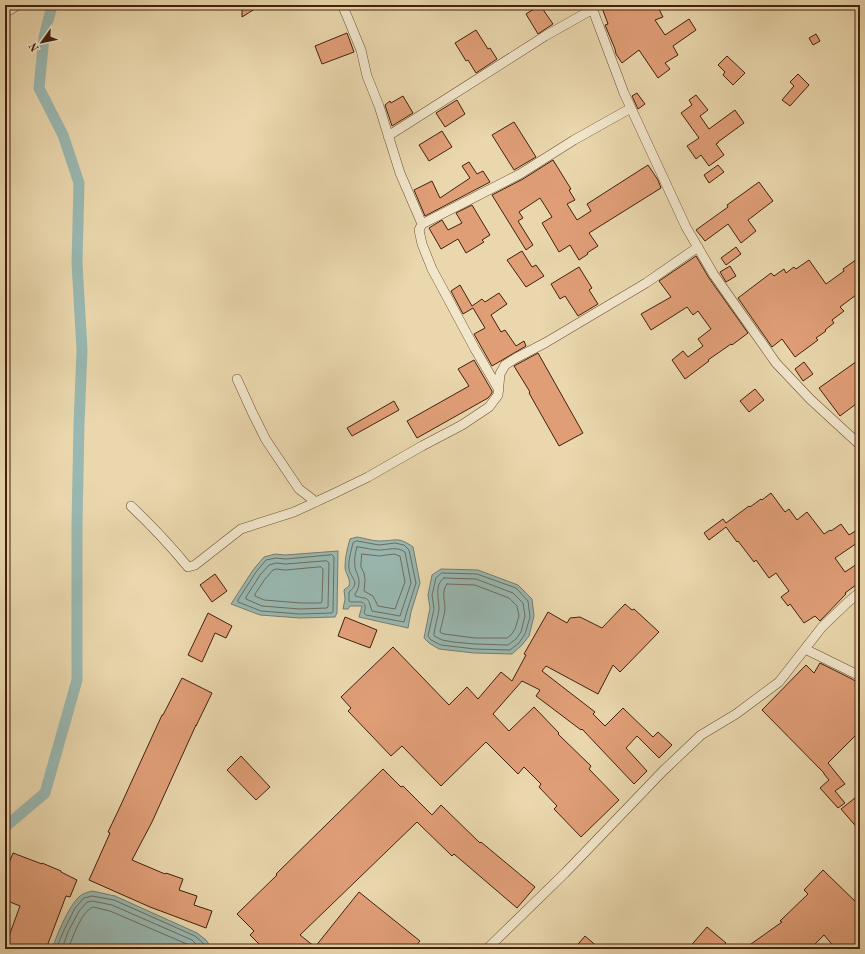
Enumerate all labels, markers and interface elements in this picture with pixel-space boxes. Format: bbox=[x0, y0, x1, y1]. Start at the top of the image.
north arrow bbox=[22, 22, 62, 62]
text: N bbox=[28, 40, 42, 53]

